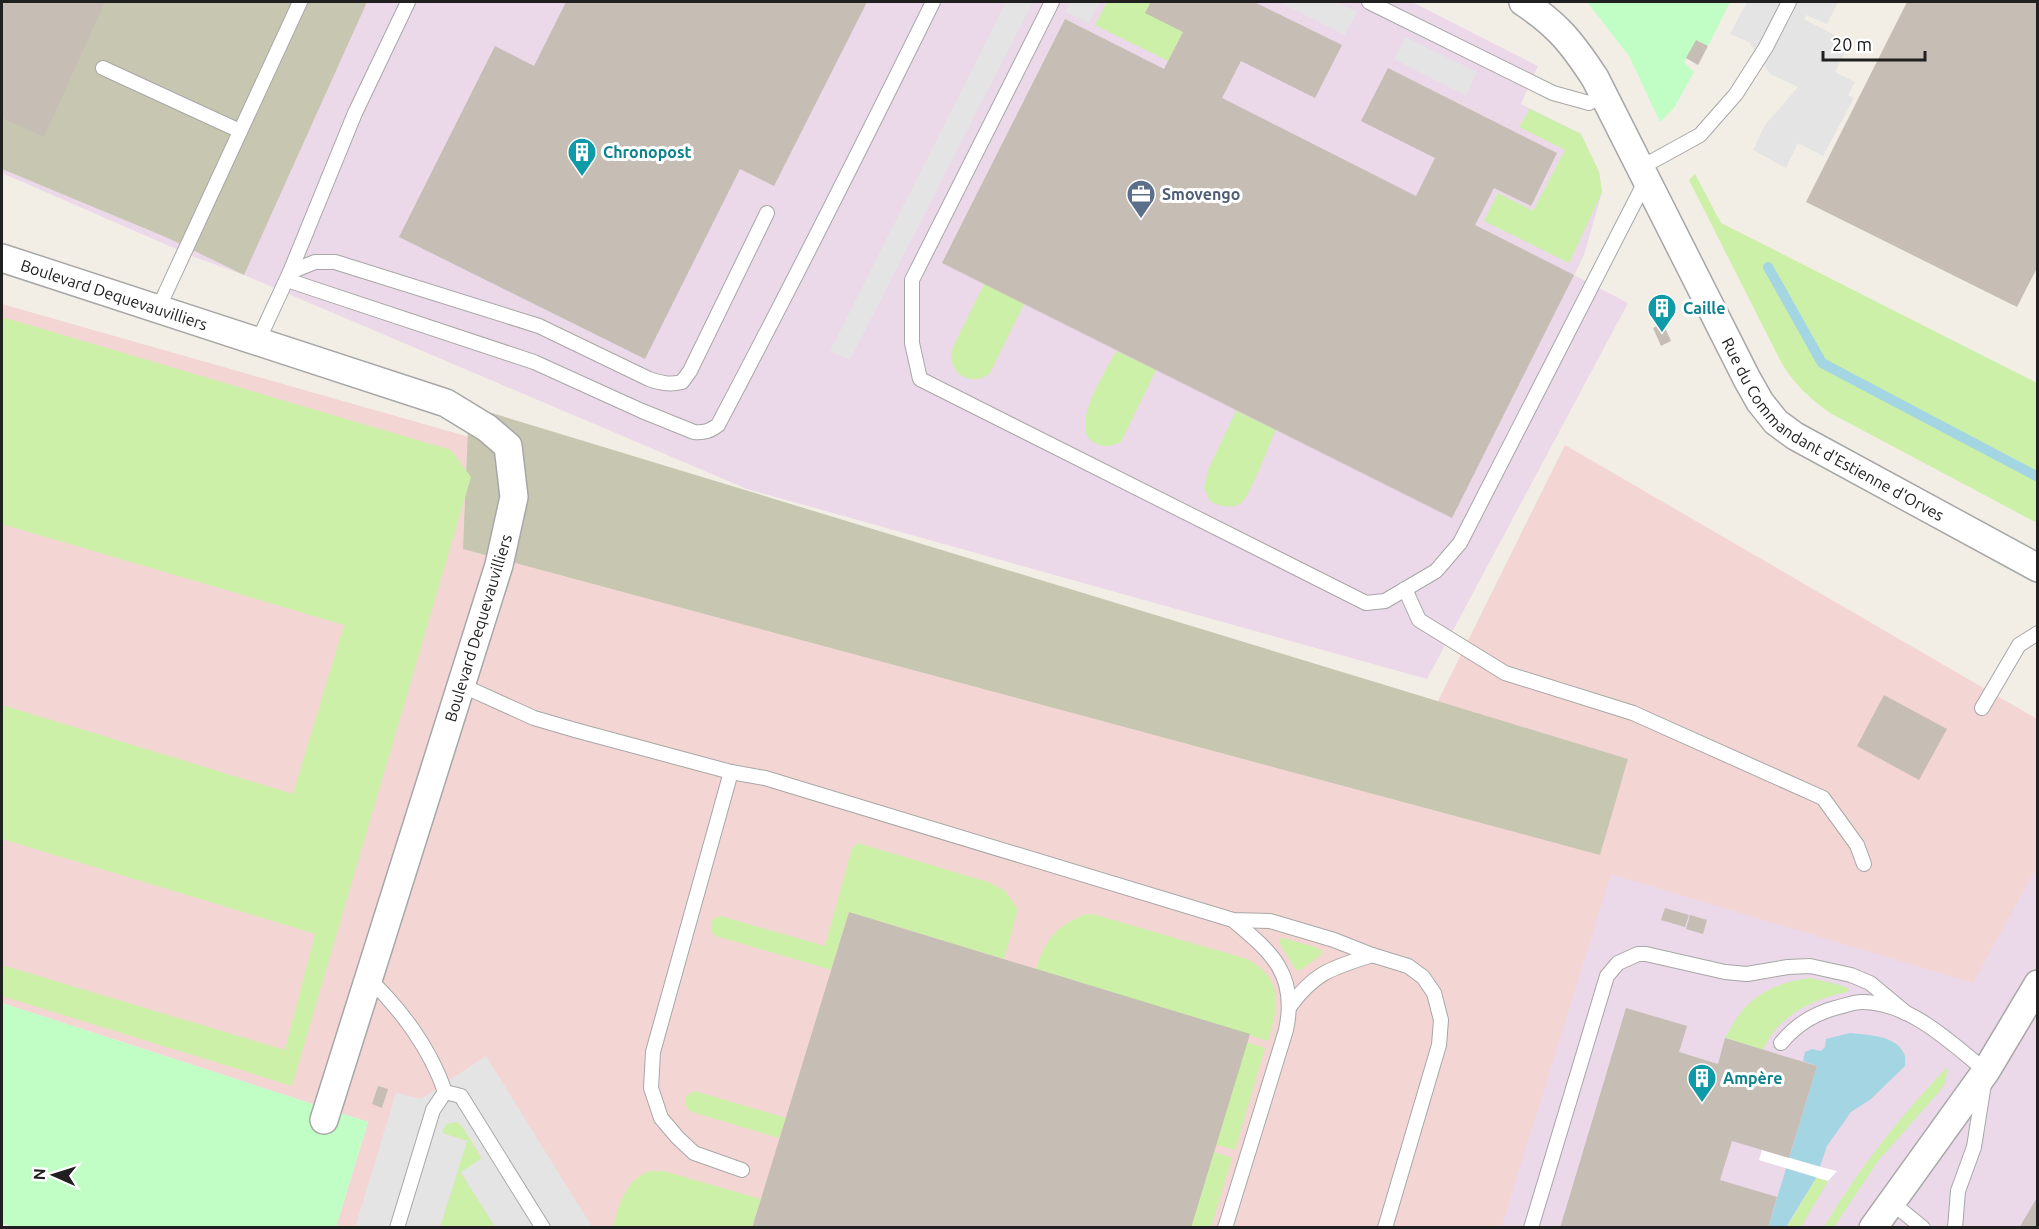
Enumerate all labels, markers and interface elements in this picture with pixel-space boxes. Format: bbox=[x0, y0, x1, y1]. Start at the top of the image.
scale bar bbox=[1823, 24, 1925, 62]
text: 20 m bbox=[1832, 34, 1872, 54]
building icon: Chronopost bbox=[566, 136, 598, 178]
place label: Chronopost bbox=[603, 143, 691, 161]
office icon: Smovengo bbox=[1125, 178, 1157, 220]
place label: Smovengo bbox=[1162, 185, 1240, 203]
street label: Boulevard Dequevauvilliers bbox=[19, 256, 210, 334]
building icon: Caille bbox=[1646, 292, 1678, 334]
place label: Caille bbox=[1683, 299, 1725, 317]
street label: Rue du Commandant d'Estienne d'Orves bbox=[1718, 334, 1947, 524]
street label: Boulevard Dequevauvilliers bbox=[441, 532, 515, 724]
building icon: Ampère bbox=[1686, 1062, 1718, 1104]
place label: Ampère bbox=[1723, 1069, 1783, 1087]
north arrow bbox=[24, 1145, 84, 1205]
text: N bbox=[30, 1168, 48, 1181]

